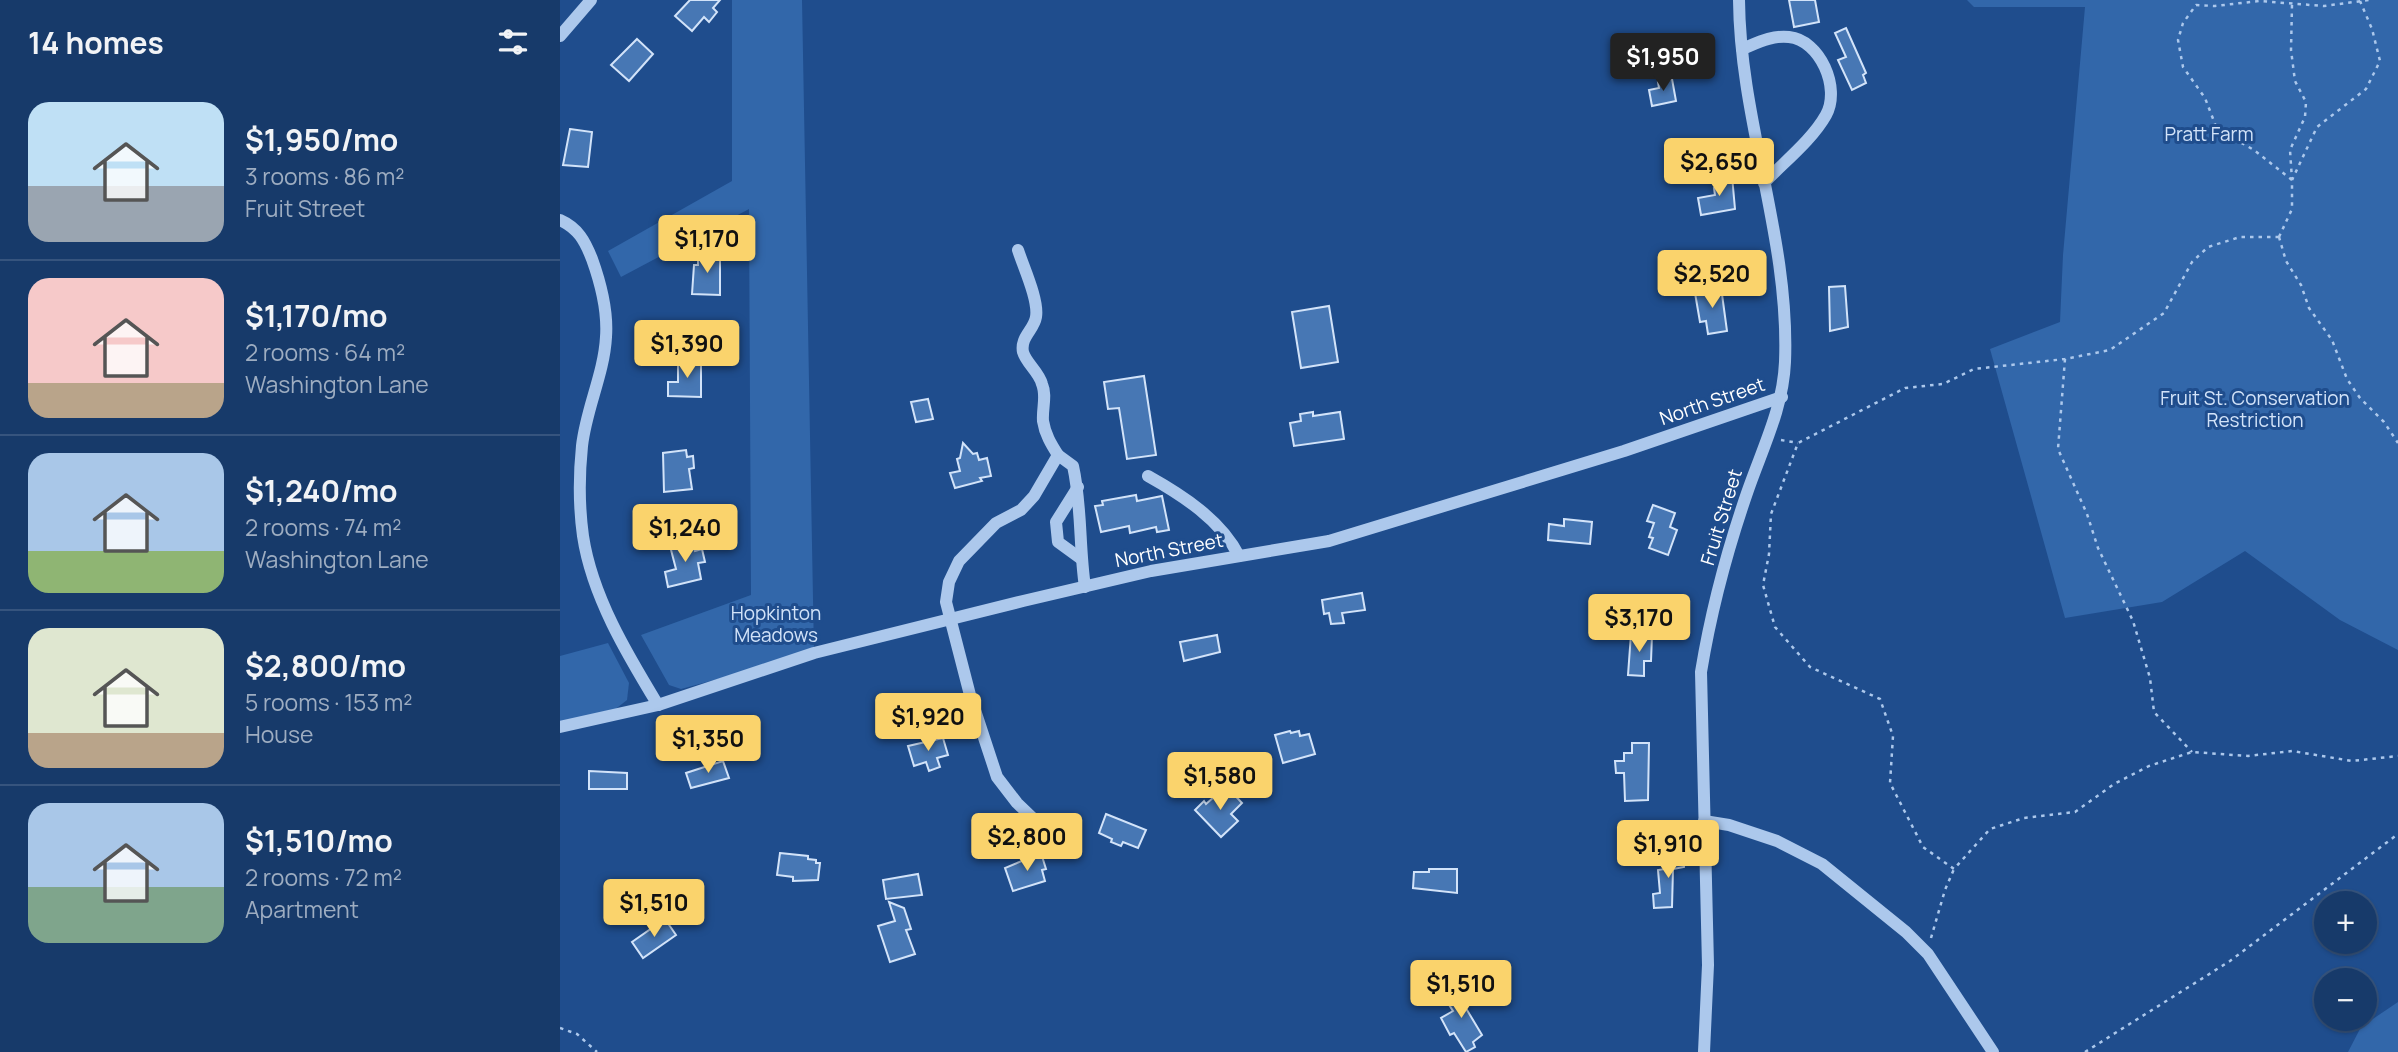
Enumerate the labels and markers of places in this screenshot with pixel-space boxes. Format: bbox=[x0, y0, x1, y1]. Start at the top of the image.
pin: $1,950 bbox=[1606, 34, 1720, 93]
pin: $2,650 bbox=[1662, 138, 1776, 198]
pin: $1,170 bbox=[650, 216, 764, 275]
pin: $2,520 bbox=[1655, 250, 1769, 310]
pin: $1,390 bbox=[630, 320, 744, 380]
pin: $1,240 bbox=[628, 504, 742, 564]
pin: $3,170 bbox=[1582, 594, 1696, 654]
pin: $1,920 bbox=[871, 694, 985, 753]
pin: $1,350 bbox=[651, 716, 765, 775]
pin: $1,580 bbox=[1163, 752, 1277, 812]
pin: $2,800 bbox=[970, 814, 1084, 873]
pin: $1,910 bbox=[1611, 820, 1725, 880]
pin: $1,510 bbox=[597, 880, 711, 939]
pin: $1,510 bbox=[1404, 960, 1518, 1020]

